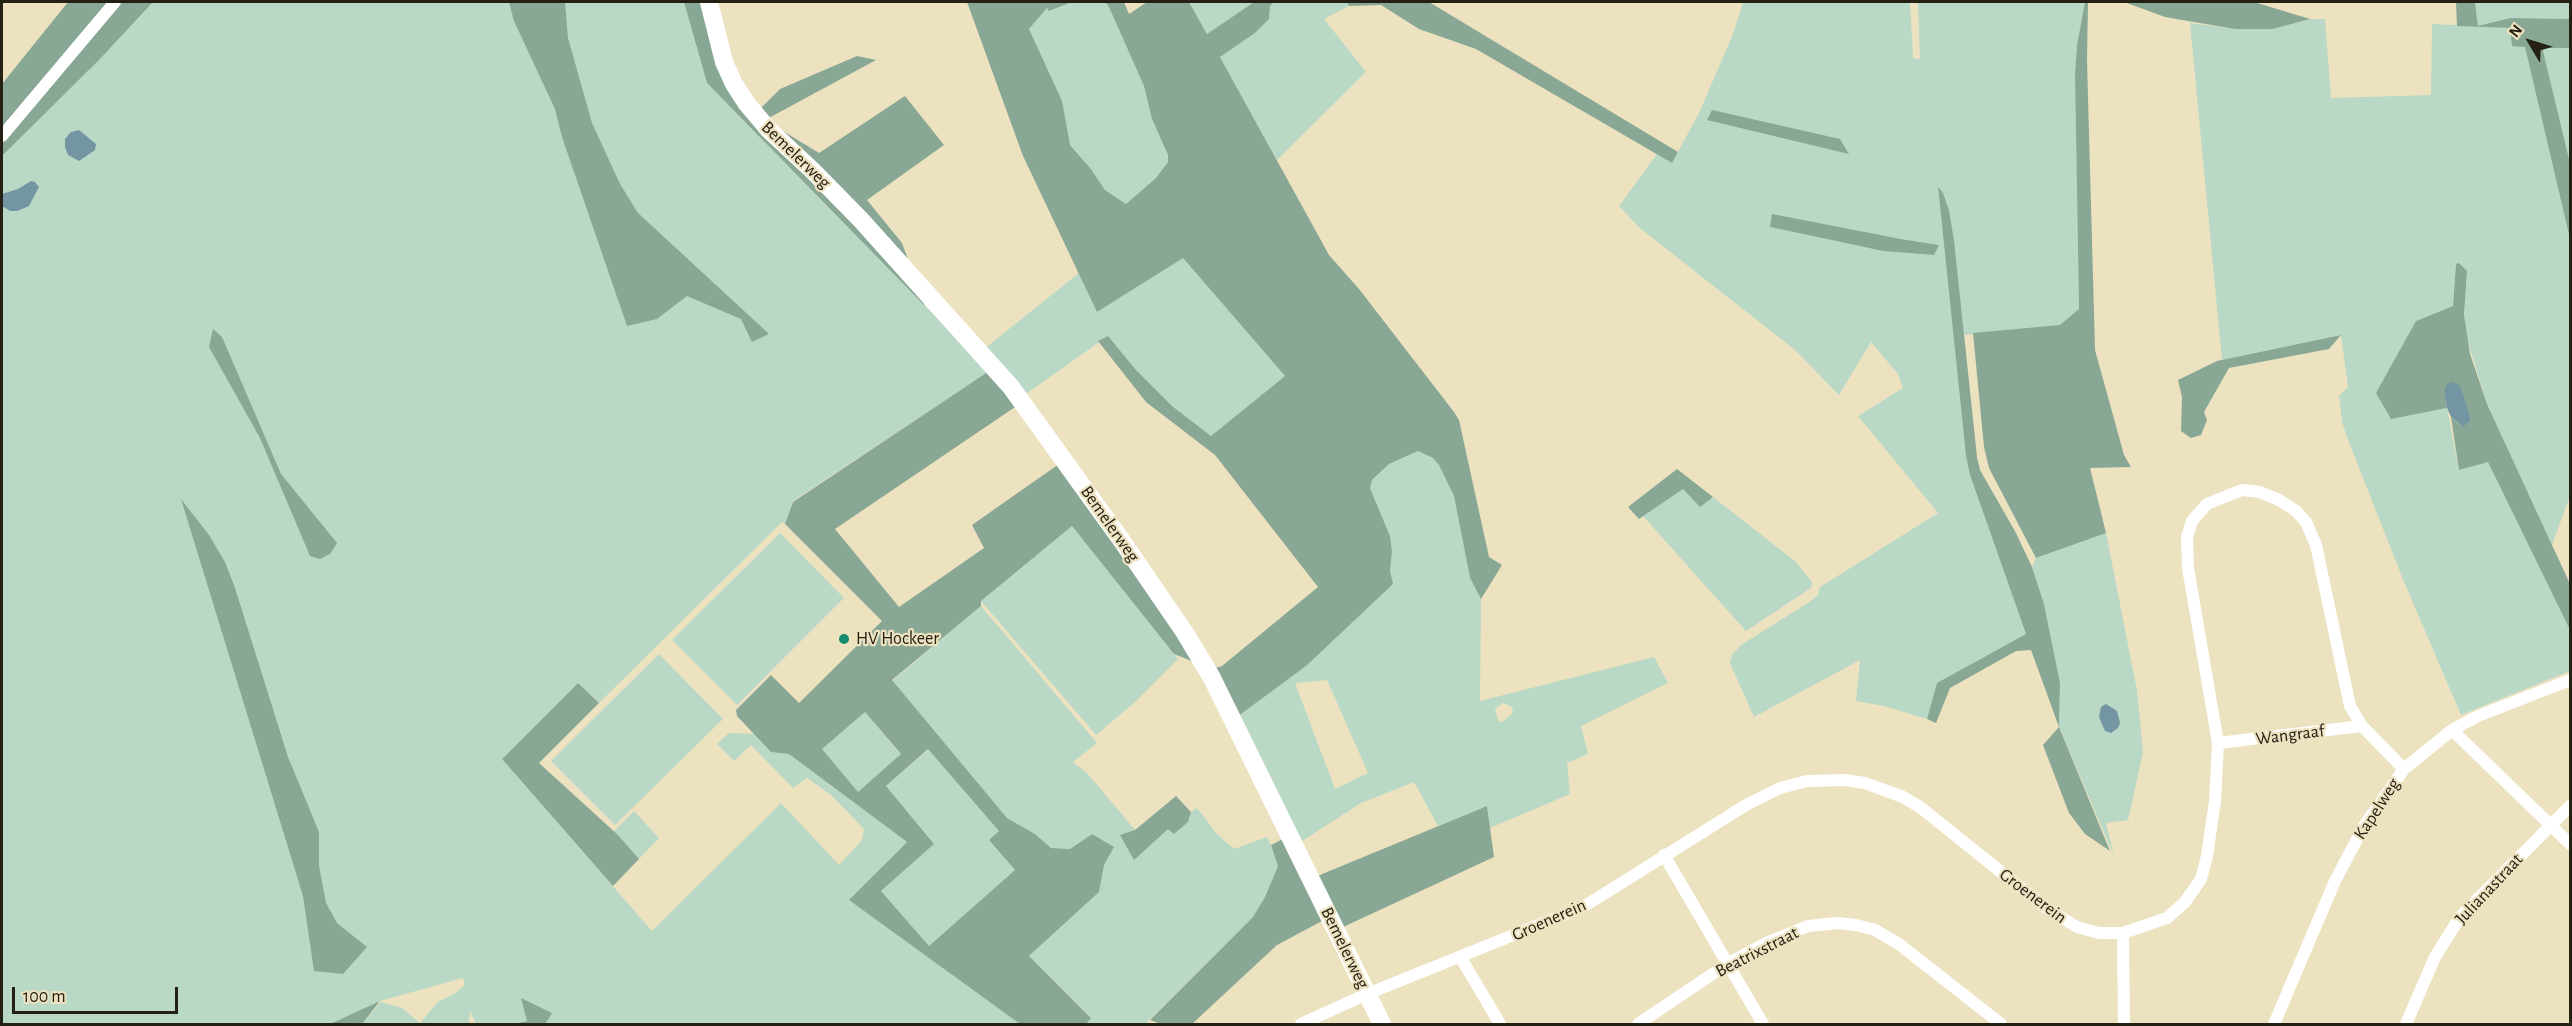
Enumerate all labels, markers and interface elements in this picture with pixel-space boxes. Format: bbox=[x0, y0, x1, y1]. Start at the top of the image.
north arrow bbox=[2500, 12, 2560, 72]
text: N bbox=[2506, 22, 2526, 40]
street label: Bemelerweg bbox=[757, 117, 835, 193]
street label: Bemelerweg bbox=[1076, 482, 1144, 566]
place label: HV Hockeer bbox=[856, 628, 939, 650]
marker: HV Hockeer bbox=[837, 632, 851, 646]
street label: Wangraaf bbox=[2255, 720, 2325, 750]
street label: Kapelweg bbox=[2349, 774, 2405, 844]
street label: Julianastraat bbox=[2451, 849, 2527, 929]
street label: Groenerein bbox=[1995, 864, 2071, 928]
street label: Groenerein bbox=[1509, 894, 1589, 946]
street label: Bemelerweg bbox=[1316, 904, 1374, 992]
street label: Beatrixstraat bbox=[1712, 922, 1802, 982]
scale bar bbox=[15, 975, 182, 1013]
text: 100 m bbox=[23, 988, 66, 1006]

